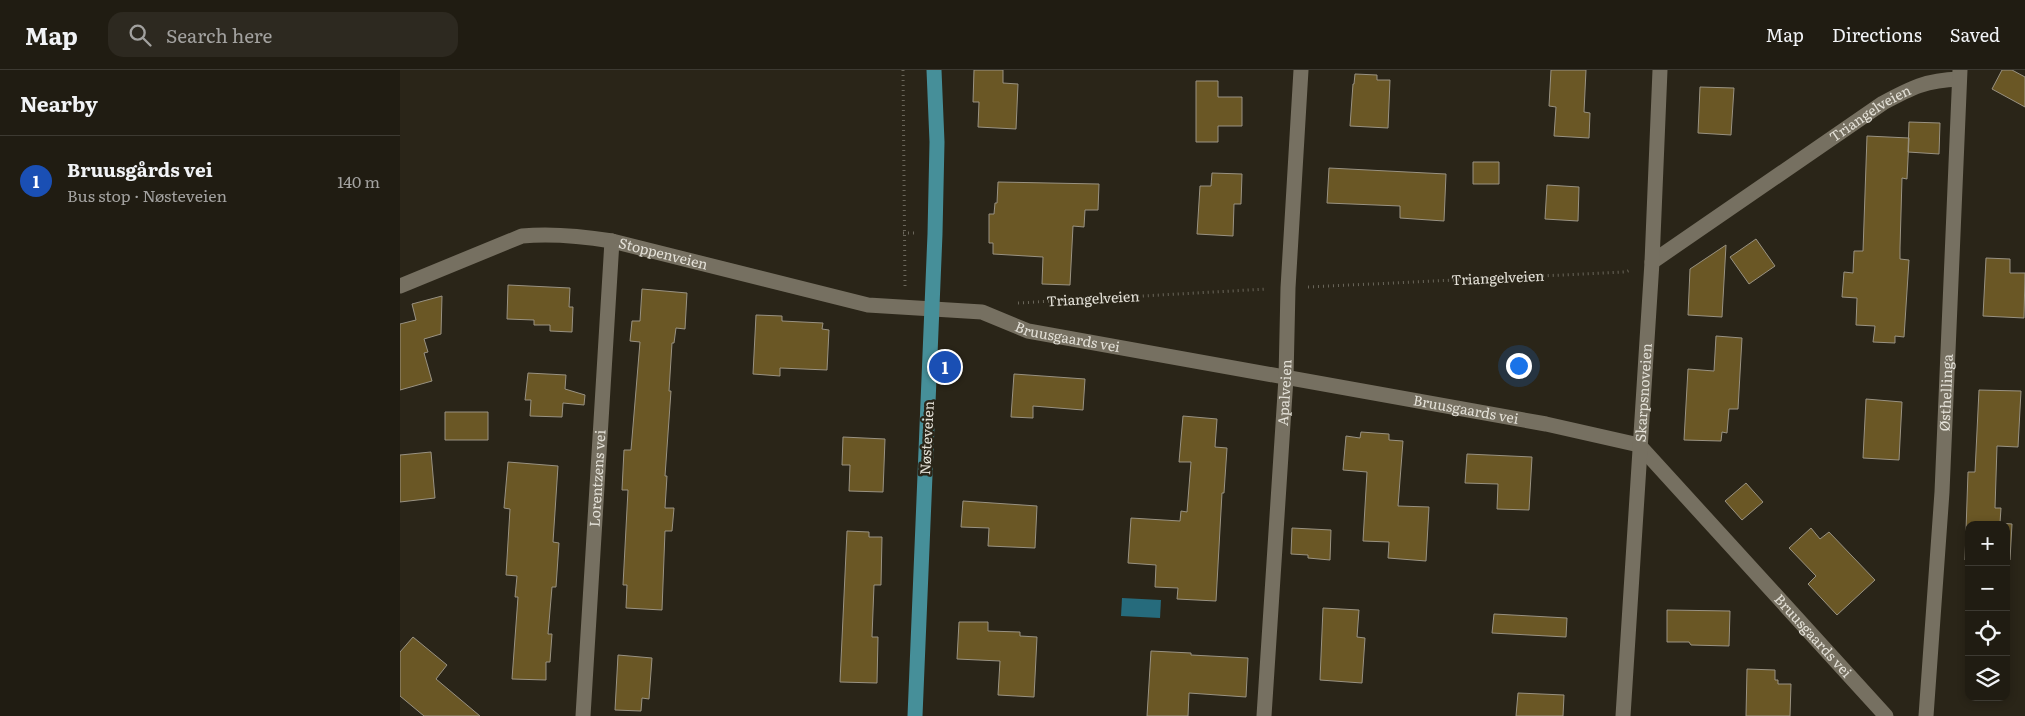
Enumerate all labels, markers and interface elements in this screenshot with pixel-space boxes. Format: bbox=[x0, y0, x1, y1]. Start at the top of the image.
search box bbox=[108, 12, 458, 57]
text: Map bbox=[25, 17, 78, 52]
icon: search bbox=[126, 21, 154, 49]
text: Search here bbox=[166, 21, 272, 49]
text: Map bbox=[1766, 21, 1804, 48]
text: Directions bbox=[1832, 21, 1922, 48]
text: Saved bbox=[1950, 21, 2000, 48]
street label: Triangelveien bbox=[1825, 79, 1914, 146]
text: Nearby bbox=[20, 87, 98, 118]
text: Bruusgårds vei bbox=[67, 155, 213, 183]
text: 1 bbox=[33, 169, 39, 193]
text: 140 m bbox=[337, 169, 380, 193]
text: Bus stop · Nøsteveien bbox=[67, 183, 227, 207]
street label: Stoppenveien bbox=[617, 232, 710, 274]
street label: Triangelveien bbox=[1451, 265, 1545, 289]
street label: Triangelveien bbox=[1046, 285, 1140, 310]
street label: Bruusgaards vei bbox=[1012, 316, 1122, 356]
street label: Skarpsnoveien bbox=[1630, 342, 1656, 443]
pin: 1 bbox=[929, 348, 961, 386]
your location bbox=[1506, 353, 1532, 379]
street label: Østhellinga bbox=[1934, 353, 1957, 432]
street label: Apalveien bbox=[1272, 359, 1295, 427]
street label: Bruusgaards vei bbox=[1412, 389, 1521, 428]
street label: Nøsteveien bbox=[914, 400, 938, 475]
street label: Lorentzens vei bbox=[584, 429, 609, 528]
map controls bbox=[1965, 521, 2010, 701]
button: + bbox=[1965, 521, 2010, 566]
button: − bbox=[1965, 566, 2010, 611]
street label: Bruusgaards vei bbox=[1770, 589, 1857, 682]
button: locate bbox=[1965, 611, 2010, 656]
button: layers bbox=[1965, 656, 2010, 701]

